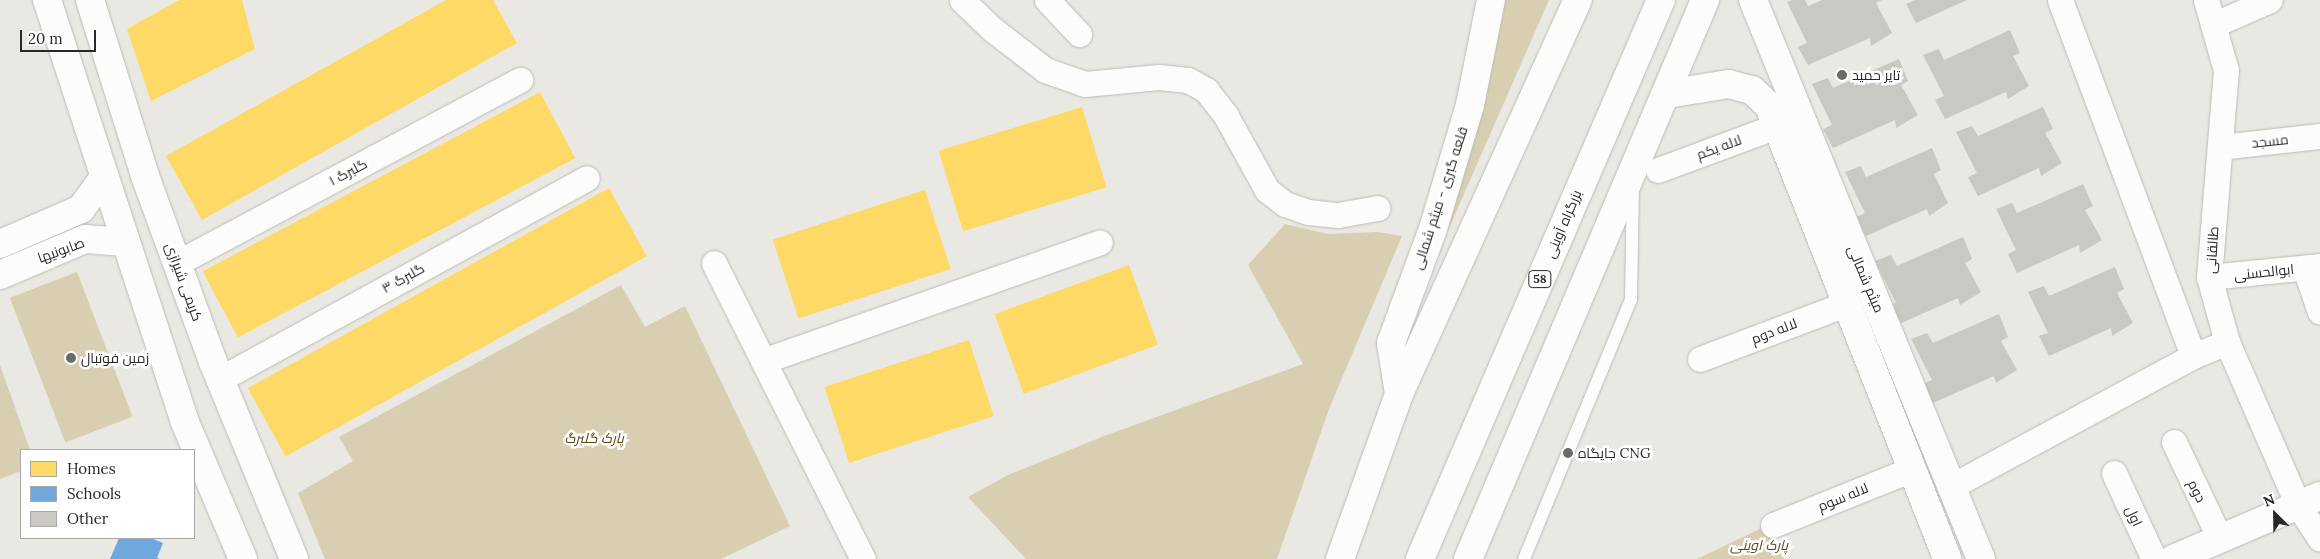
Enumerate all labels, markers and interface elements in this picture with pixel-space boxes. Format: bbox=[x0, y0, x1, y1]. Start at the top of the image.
scale bar bbox=[22, 20, 99, 52]
text: 20 m bbox=[28, 29, 63, 48]
place label: تایر حمید bbox=[1852, 67, 1900, 83]
marker: تایر حمید bbox=[1836, 69, 1848, 81]
street label: قلعه گبری - میثم شمالی bbox=[1409, 124, 1471, 272]
street label: لاله یکم bbox=[1694, 131, 1744, 163]
street label: مسجد bbox=[2251, 131, 2289, 151]
street label: گلبرگ ۱ bbox=[326, 155, 370, 189]
street label: بزرگراه آوینی bbox=[1541, 187, 1585, 261]
street label: طالقانی bbox=[2202, 226, 2222, 274]
street label: صابونیها bbox=[35, 234, 87, 266]
street label: کریمی شیرازی bbox=[162, 241, 206, 323]
street label: میثم شمالی bbox=[1844, 243, 1888, 315]
street label: گلبرگ ۳ bbox=[379, 259, 427, 297]
street label: ابوالحسنی bbox=[2233, 261, 2295, 283]
road number: 58 bbox=[1528, 270, 1552, 288]
street label: لاله دوم bbox=[1749, 315, 1799, 347]
place label: زمین فوتبال bbox=[81, 350, 149, 366]
marker: زمین فوتبال bbox=[65, 352, 77, 364]
park label: پارک گلبرگ bbox=[564, 430, 624, 446]
place label: جایگاه CNG bbox=[1578, 445, 1651, 461]
marker: جایگاه CNG bbox=[1562, 447, 1574, 459]
legend bbox=[20, 449, 195, 539]
text: Homes bbox=[67, 459, 116, 478]
street label: دوم bbox=[2184, 477, 2210, 505]
street label: لاله سوم bbox=[1815, 479, 1871, 515]
text: Schools bbox=[67, 484, 121, 503]
north arrow bbox=[2250, 489, 2300, 539]
text: N bbox=[2261, 490, 2278, 511]
street label: اول bbox=[2122, 503, 2146, 529]
text: Other bbox=[67, 509, 108, 528]
park label: پارک اوینی bbox=[1730, 537, 1788, 553]

